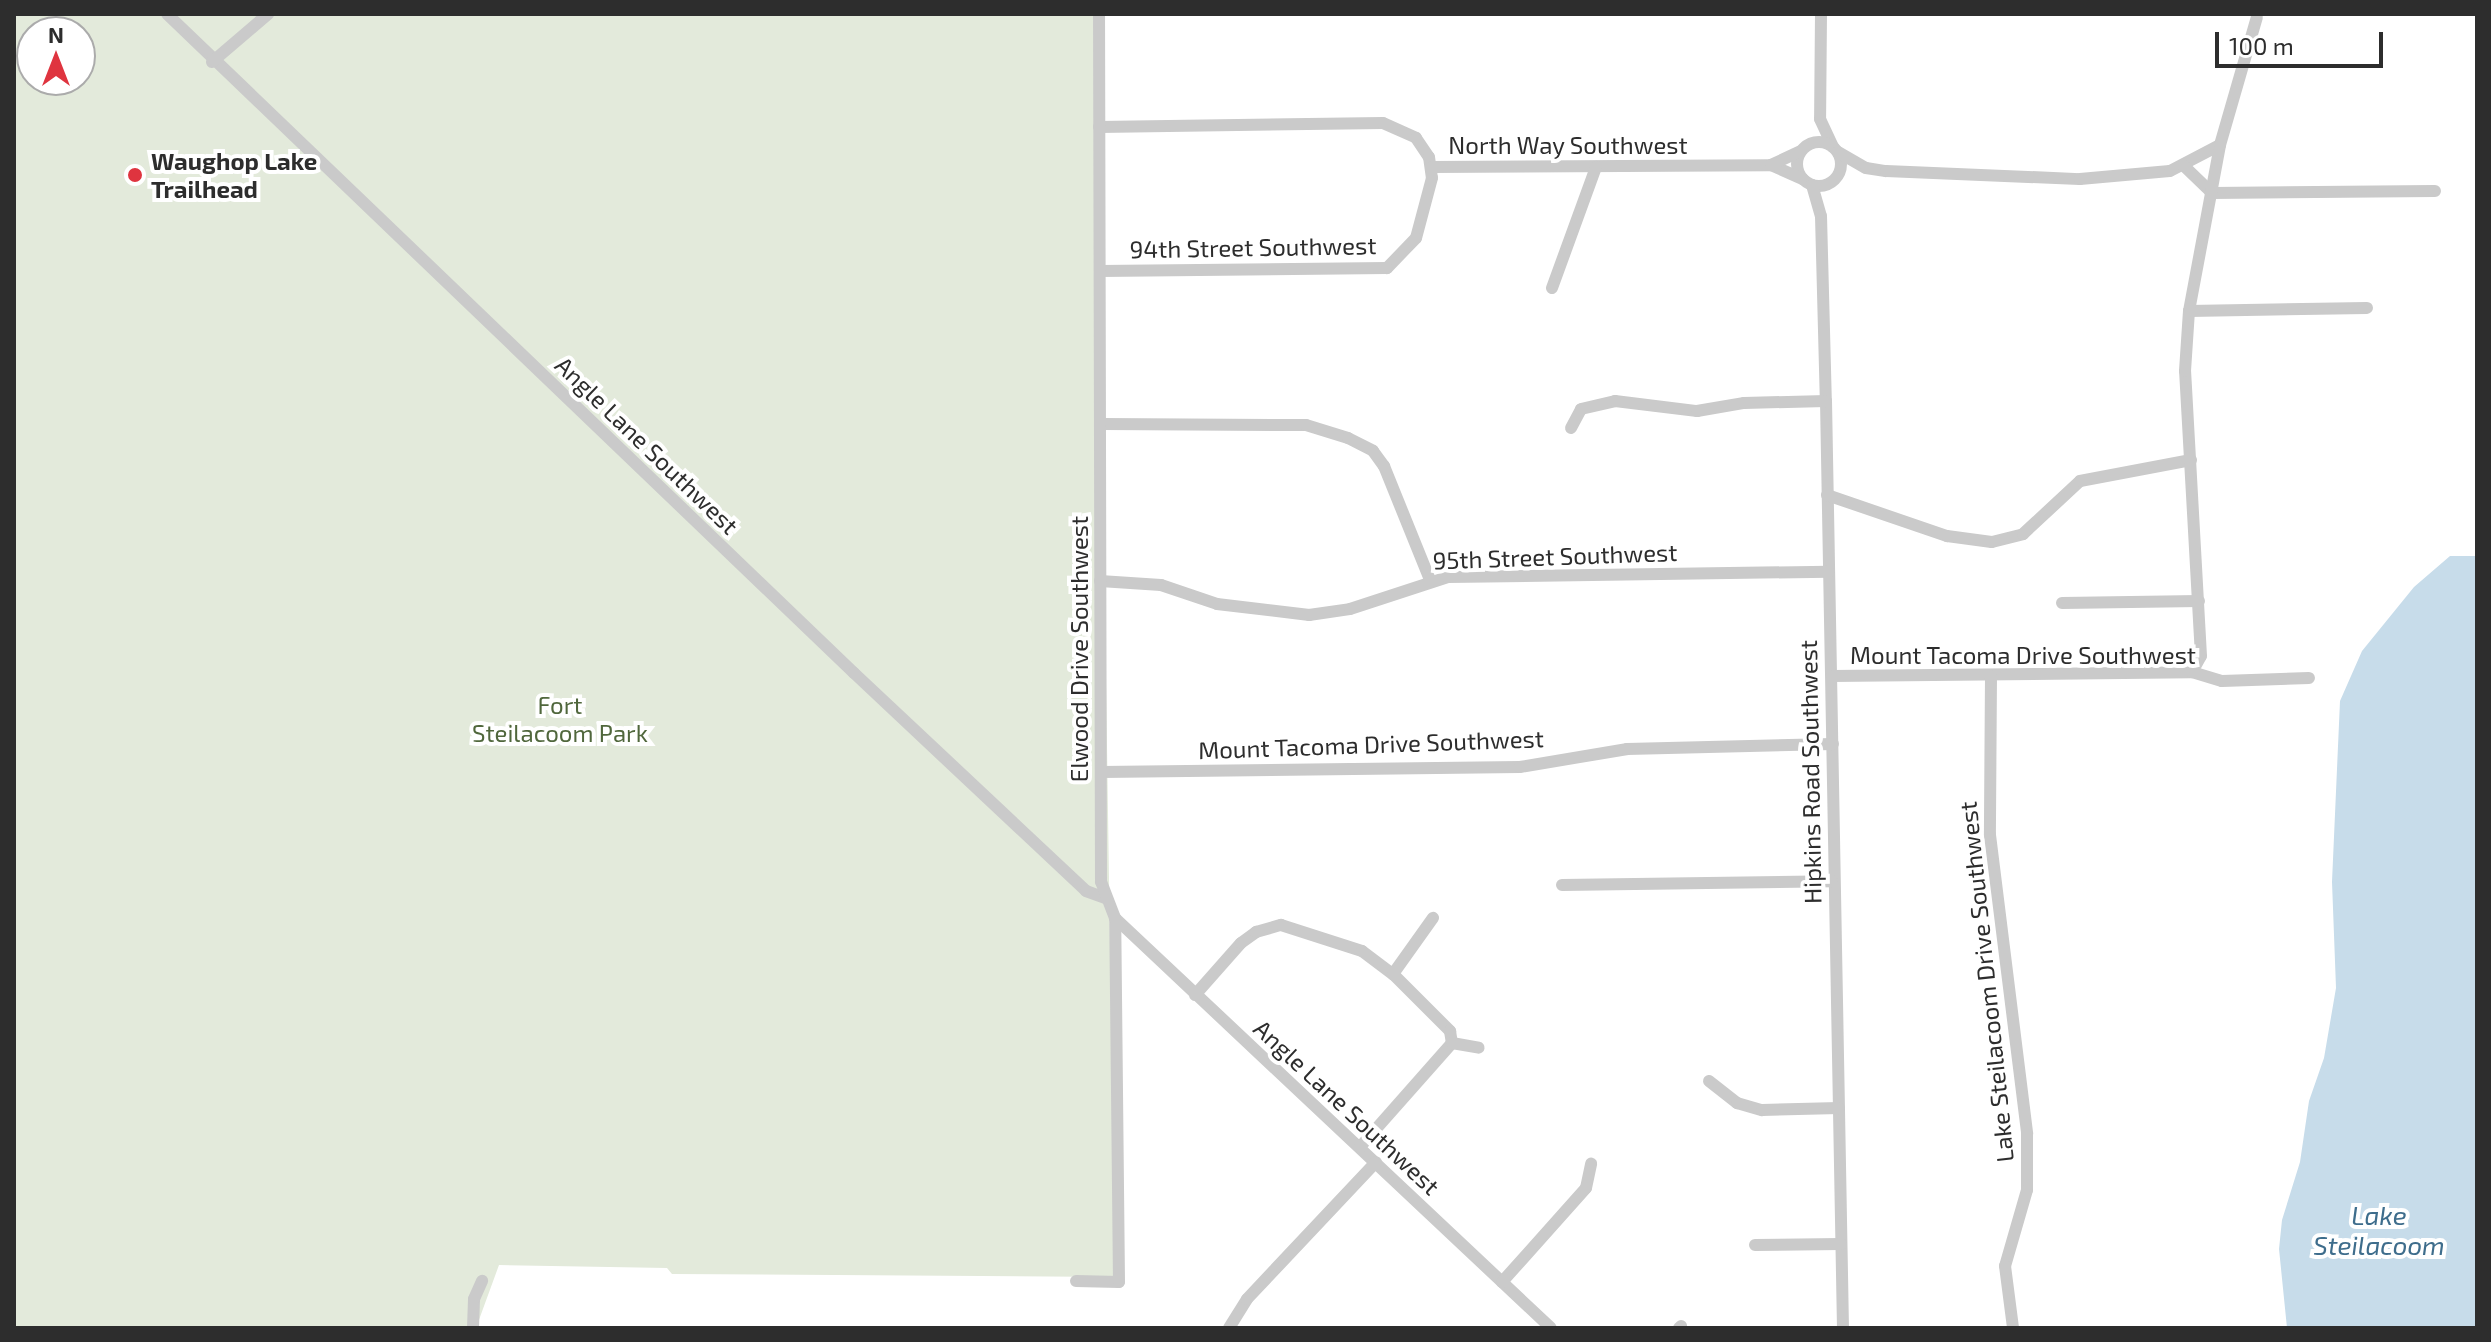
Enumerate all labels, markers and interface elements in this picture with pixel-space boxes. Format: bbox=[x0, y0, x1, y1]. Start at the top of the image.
north arrow bbox=[16, 16, 96, 96]
scale bar bbox=[2219, 16, 2387, 66]
text: N bbox=[48, 21, 64, 47]
text: 100 m bbox=[2229, 31, 2294, 60]
street label: North Way Southwest bbox=[1448, 131, 1688, 159]
place label: Waughop Lake Trailhead bbox=[151, 147, 317, 203]
marker: Waughop Lake Trailhead bbox=[126, 166, 144, 184]
street label: 94th Street Southwest bbox=[1129, 230, 1377, 264]
street label: Angle Lane Southwest bbox=[550, 350, 744, 540]
street label: Elwood Drive Southwest bbox=[1065, 516, 1093, 782]
street label: 95th Street Southwest bbox=[1432, 537, 1678, 575]
street label: Hipkins Road Southwest bbox=[1793, 640, 1827, 904]
street label: Mount Tacoma Drive Southwest bbox=[1850, 641, 2196, 669]
park label: Fort Steilacoom Park bbox=[472, 691, 648, 747]
street label: Mount Tacoma Drive Southwest bbox=[1197, 724, 1545, 764]
street label: Lake Steilacoom Drive Southwest bbox=[1953, 800, 2019, 1164]
street label: Angle Lane Southwest bbox=[1248, 1014, 1446, 1200]
water label: Lake Steilacoom bbox=[2313, 1199, 2445, 1260]

